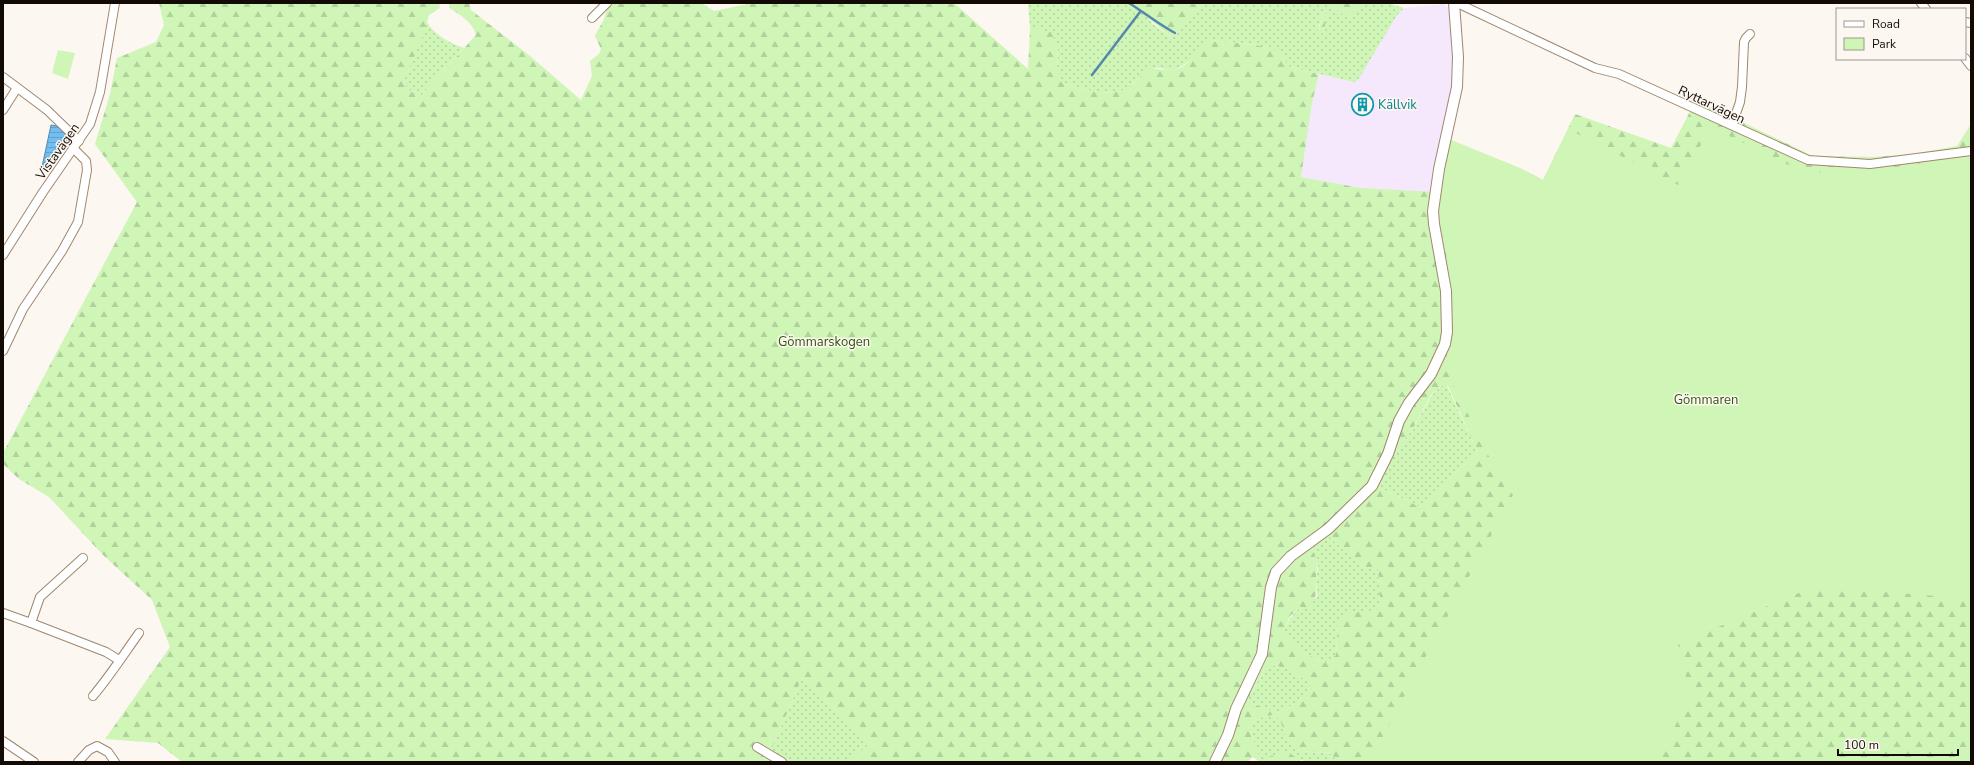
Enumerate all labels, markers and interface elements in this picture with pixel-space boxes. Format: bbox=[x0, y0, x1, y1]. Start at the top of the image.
legend bbox=[1836, 8, 1966, 60]
text: Road bbox=[1872, 16, 1900, 32]
text: Park bbox=[1872, 36, 1897, 52]
street label: Ryttarvägen bbox=[1675, 82, 1748, 128]
building icon: Källvik bbox=[1350, 91, 1376, 117]
place label: Källvik bbox=[1378, 96, 1417, 114]
street label: Vistavägen bbox=[31, 120, 84, 184]
park label: Gömmarskogen bbox=[778, 333, 870, 351]
park label: Gömmaren bbox=[1674, 391, 1738, 409]
scale bar bbox=[1838, 731, 1958, 757]
text: 100 m bbox=[1844, 737, 1879, 753]

